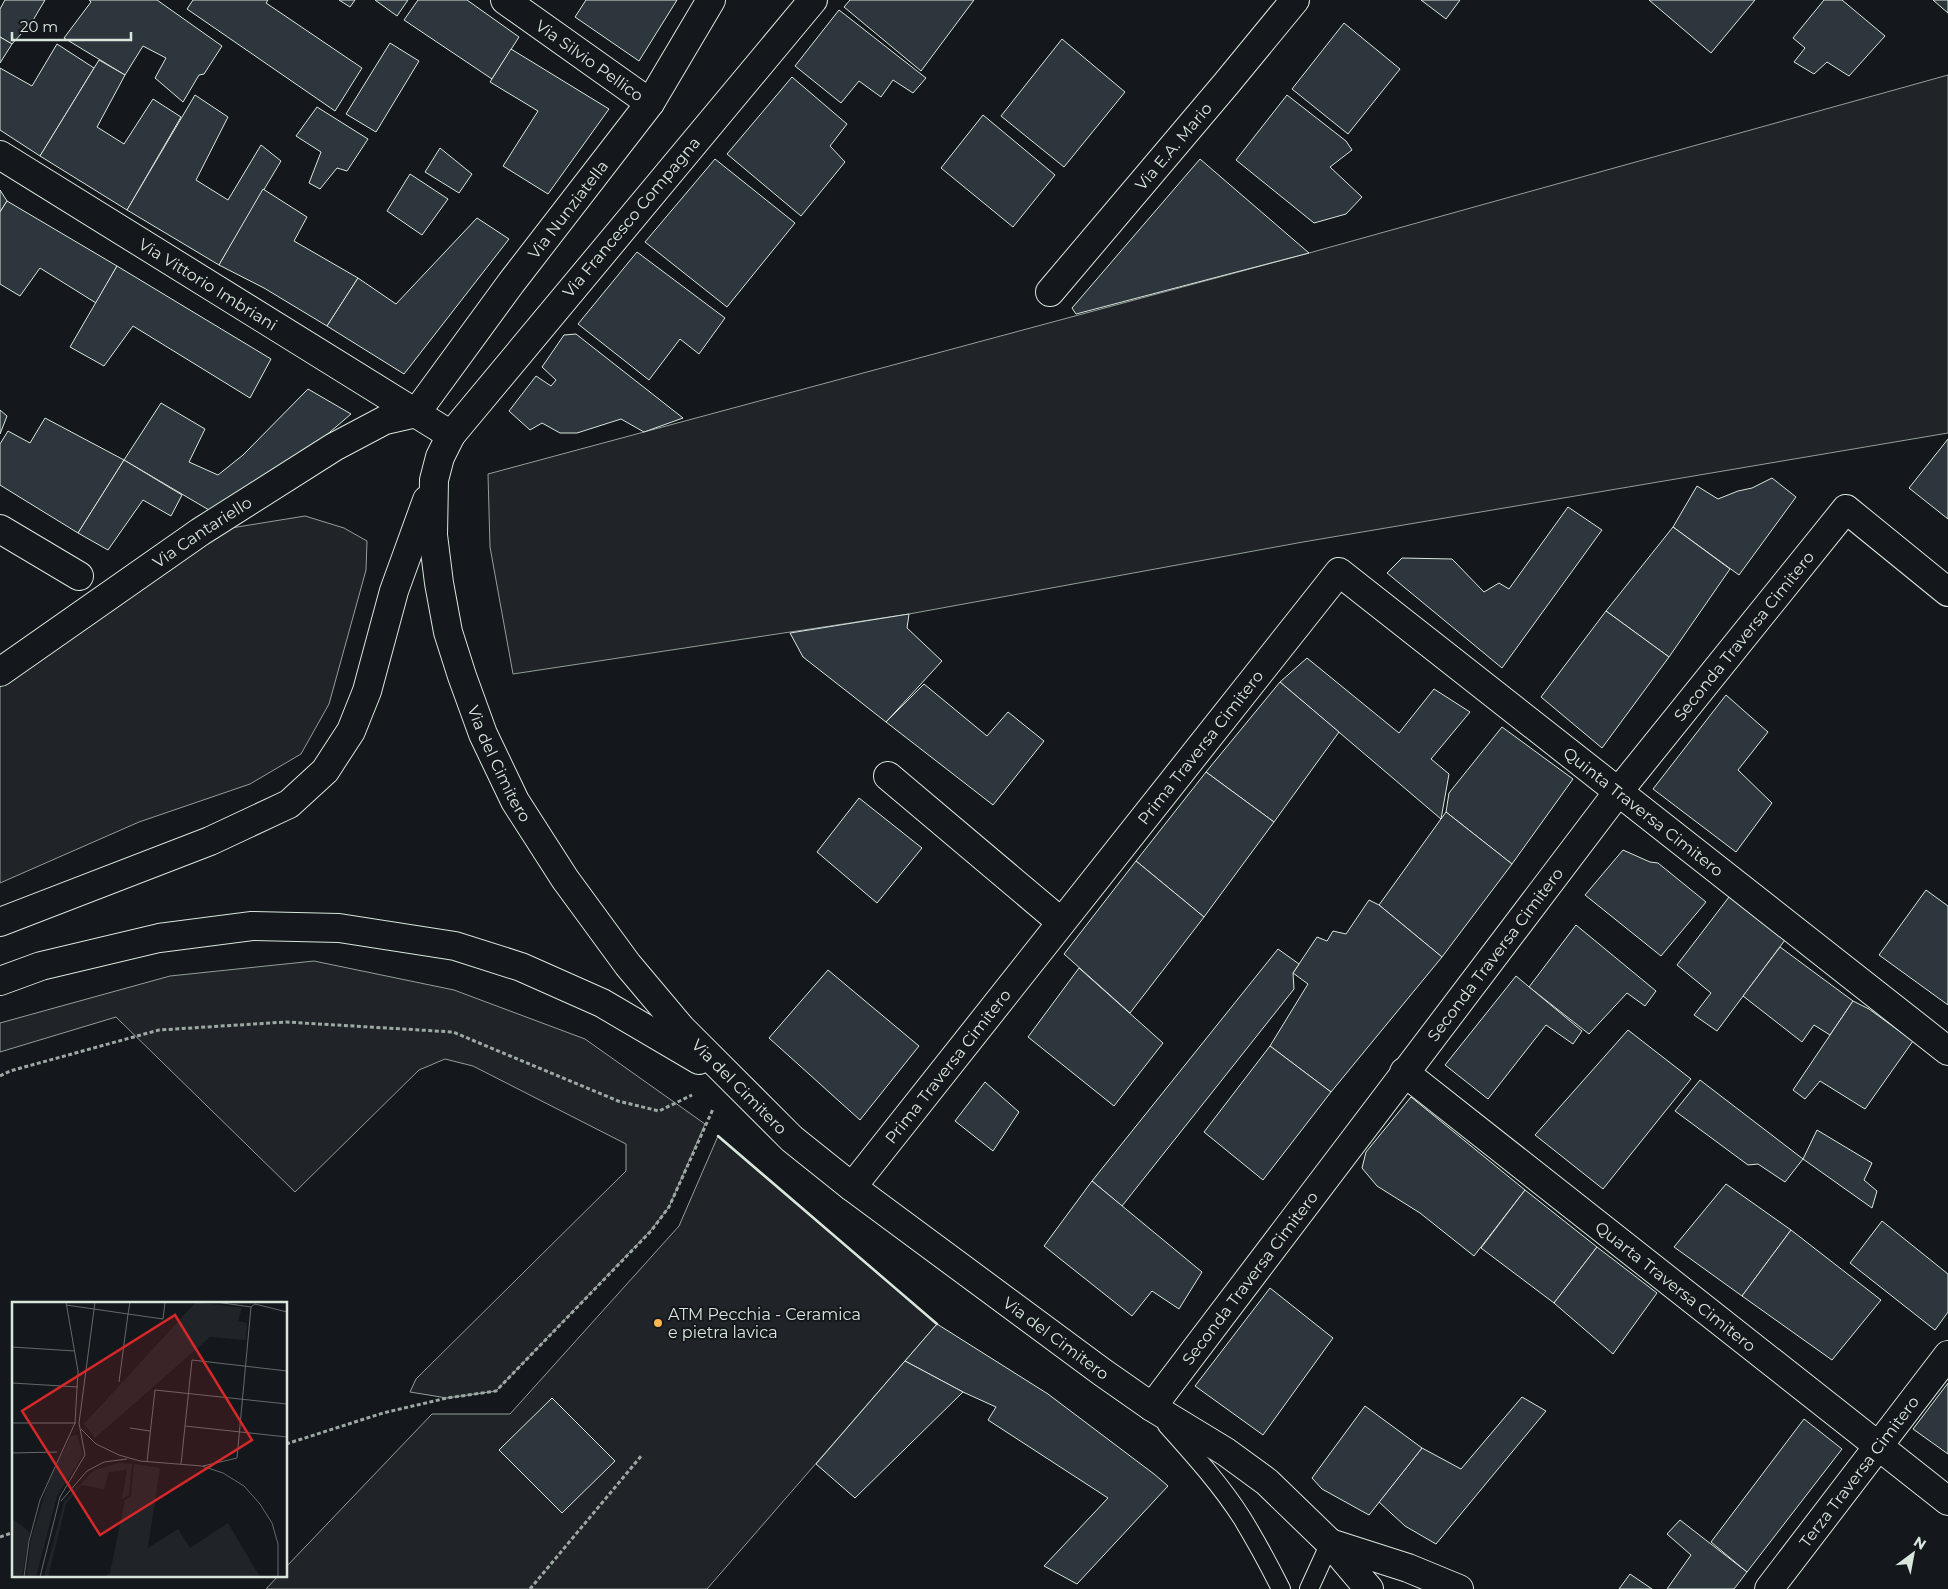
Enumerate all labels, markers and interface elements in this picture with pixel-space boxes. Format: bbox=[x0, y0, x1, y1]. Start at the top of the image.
scale bar bbox=[12, 10, 131, 42]
street label: Via Silvio Pellico bbox=[532, 16, 647, 105]
text: 20 m bbox=[20, 17, 58, 36]
street label: Via E.A. Mario bbox=[1131, 99, 1216, 194]
street label: Via Francesco Compagna bbox=[559, 133, 704, 301]
street label: Via Nunziatella bbox=[524, 157, 612, 263]
street label: Via Vittorio Imbriani bbox=[135, 235, 281, 335]
street label: Via Cantariello bbox=[149, 493, 255, 572]
street label: Seconda Traversa Cimitero bbox=[1670, 547, 1818, 725]
street label: Prima Traversa Cimitero bbox=[1134, 667, 1268, 828]
street label: Via del Cimitero bbox=[463, 703, 535, 826]
street label: Quinta Traversa Cimitero bbox=[1560, 743, 1727, 881]
street label: Seconda Traversa Cimitero bbox=[1424, 864, 1567, 1045]
street label: Prima Traversa Cimitero bbox=[881, 986, 1015, 1147]
street label: Via del Cimitero bbox=[688, 1035, 791, 1138]
street label: Seconda Traversa Cimitero bbox=[1178, 1188, 1322, 1369]
street label: Quarta Traversa Cimitero bbox=[1591, 1218, 1759, 1356]
street label: Via del Cimitero bbox=[999, 1293, 1112, 1384]
inset map bbox=[12, 1302, 288, 1576]
place label: ATM Pecchia - Ceramica e pietra lavica bbox=[668, 1305, 861, 1342]
marker: ATM Pecchia - Ceramica e pietra lavica bbox=[652, 1317, 664, 1329]
street label: Terza Traversa Cimitero bbox=[1796, 1392, 1923, 1551]
north arrow bbox=[1888, 1529, 1938, 1579]
text: N bbox=[1910, 1532, 1929, 1554]

